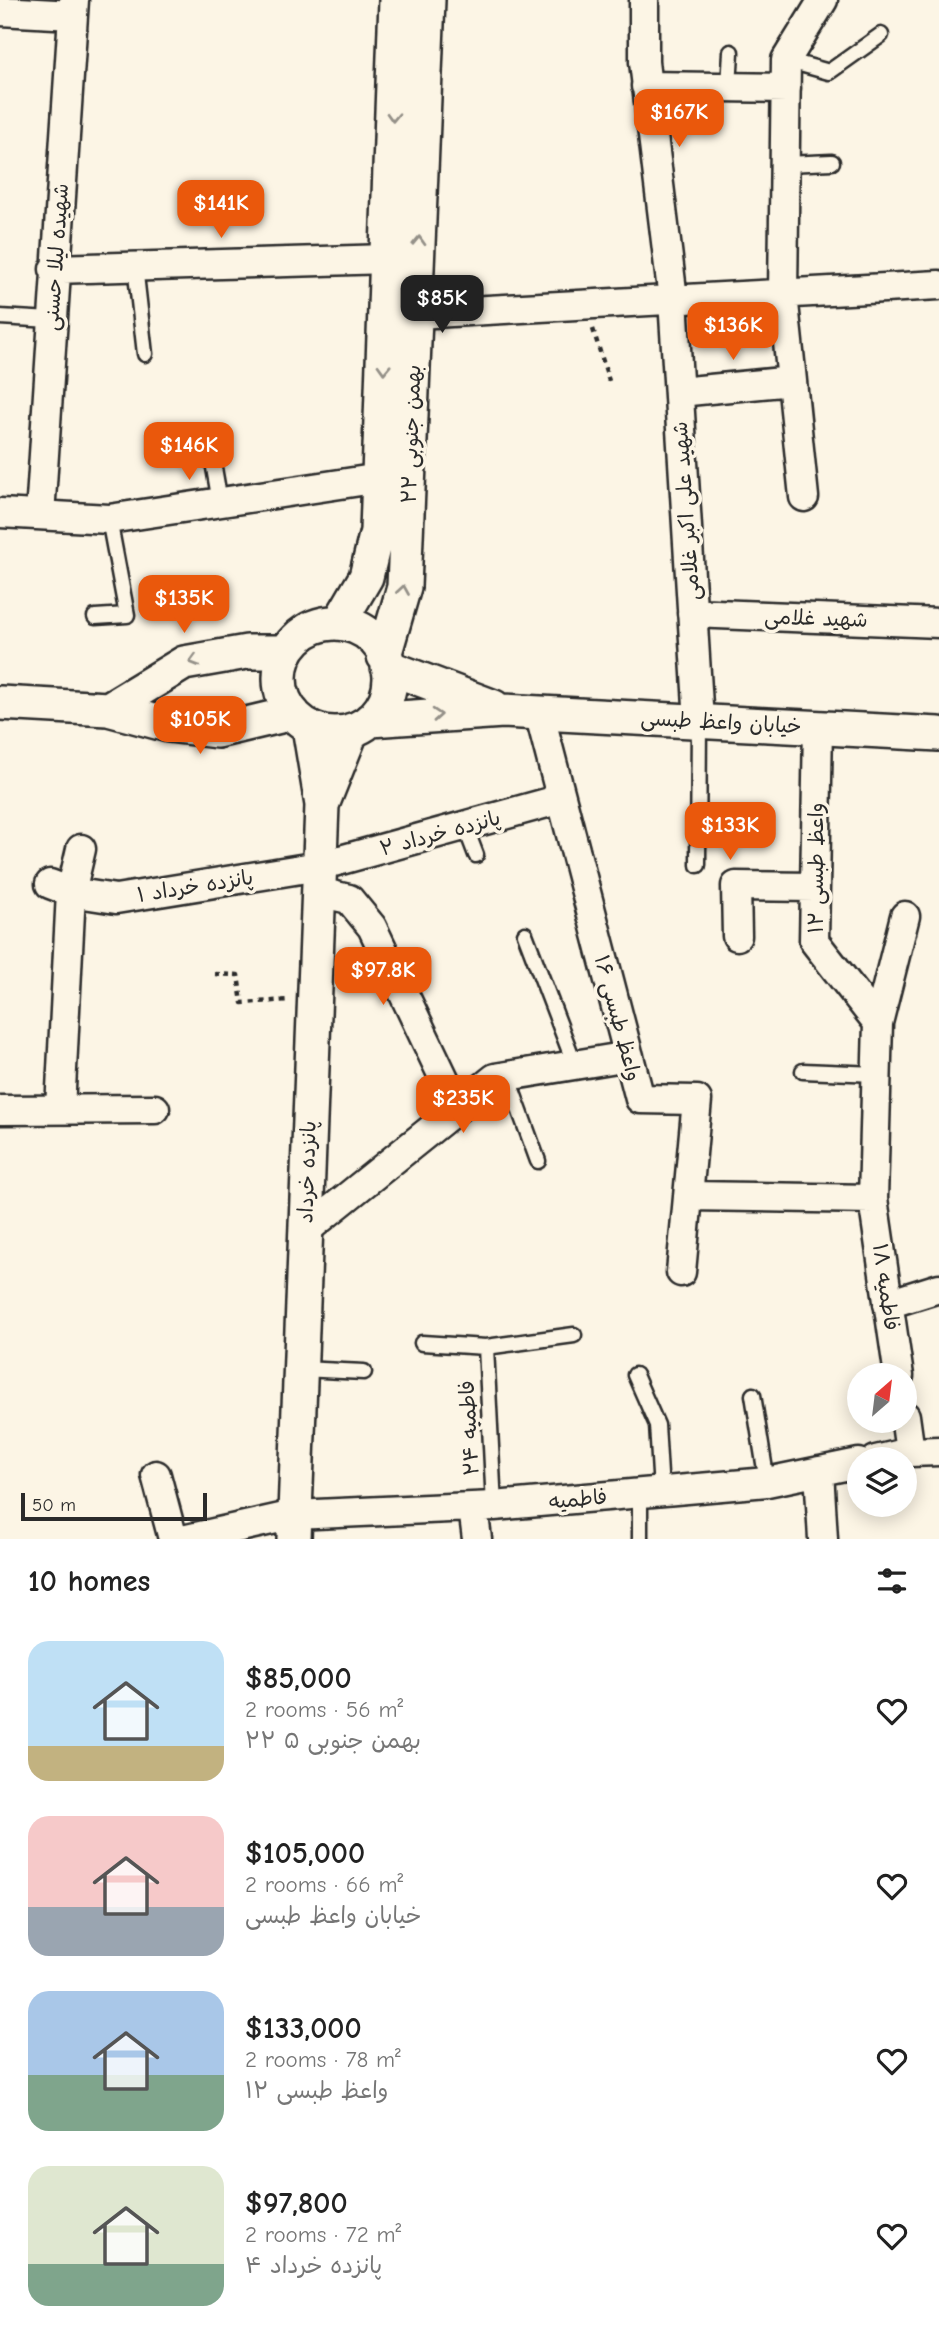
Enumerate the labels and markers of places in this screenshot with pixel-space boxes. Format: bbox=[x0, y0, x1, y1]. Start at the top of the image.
pin: $167K bbox=[630, 90, 728, 149]
pin: $141K bbox=[172, 180, 270, 240]
pin: $85K bbox=[401, 276, 483, 335]
pin: $136K bbox=[684, 302, 782, 362]
pin: $146K bbox=[140, 422, 238, 482]
pin: $135K bbox=[135, 576, 233, 635]
pin: $105K bbox=[151, 696, 249, 756]
pin: $133K bbox=[681, 802, 779, 862]
pin: $97.8K bbox=[326, 948, 440, 1007]
pin: $235K bbox=[414, 1076, 512, 1135]

